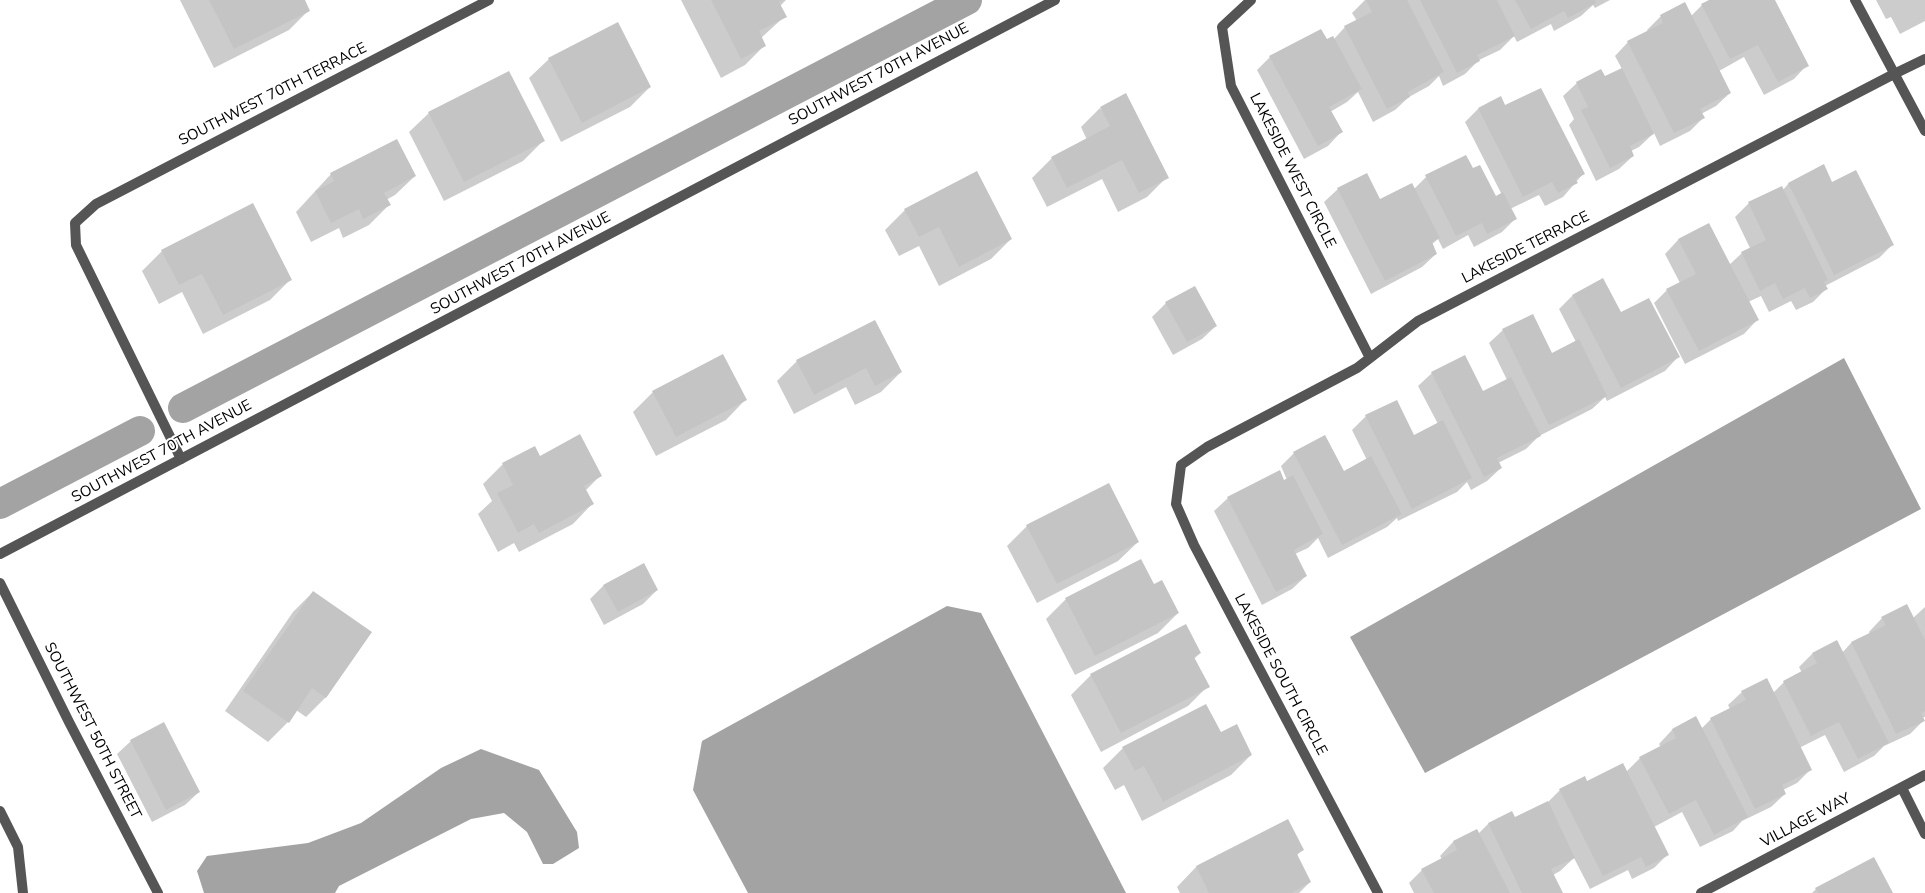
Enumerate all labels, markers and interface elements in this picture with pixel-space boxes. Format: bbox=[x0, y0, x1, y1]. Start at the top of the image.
street label: SOUTHWEST 70TH AVENUE bbox=[786, 20, 972, 130]
street label: SOUTHWEST 70TH TERRACE bbox=[176, 40, 370, 150]
street label: LAKESIDE WEST CIRCLE bbox=[1245, 91, 1339, 251]
street label: LAKESIDE TERRACE bbox=[1459, 208, 1593, 288]
street label: SOUTHWEST 70TH AVENUE bbox=[428, 209, 614, 319]
street label: SOUTHWEST 70TH AVENUE bbox=[69, 397, 255, 507]
street label: LAKESIDE SOUTH CIRCLE bbox=[1230, 591, 1330, 759]
street label: SOUTHWEST 50TH STREET bbox=[40, 640, 144, 822]
street label: VILLAGE WAY bbox=[1758, 790, 1854, 852]

